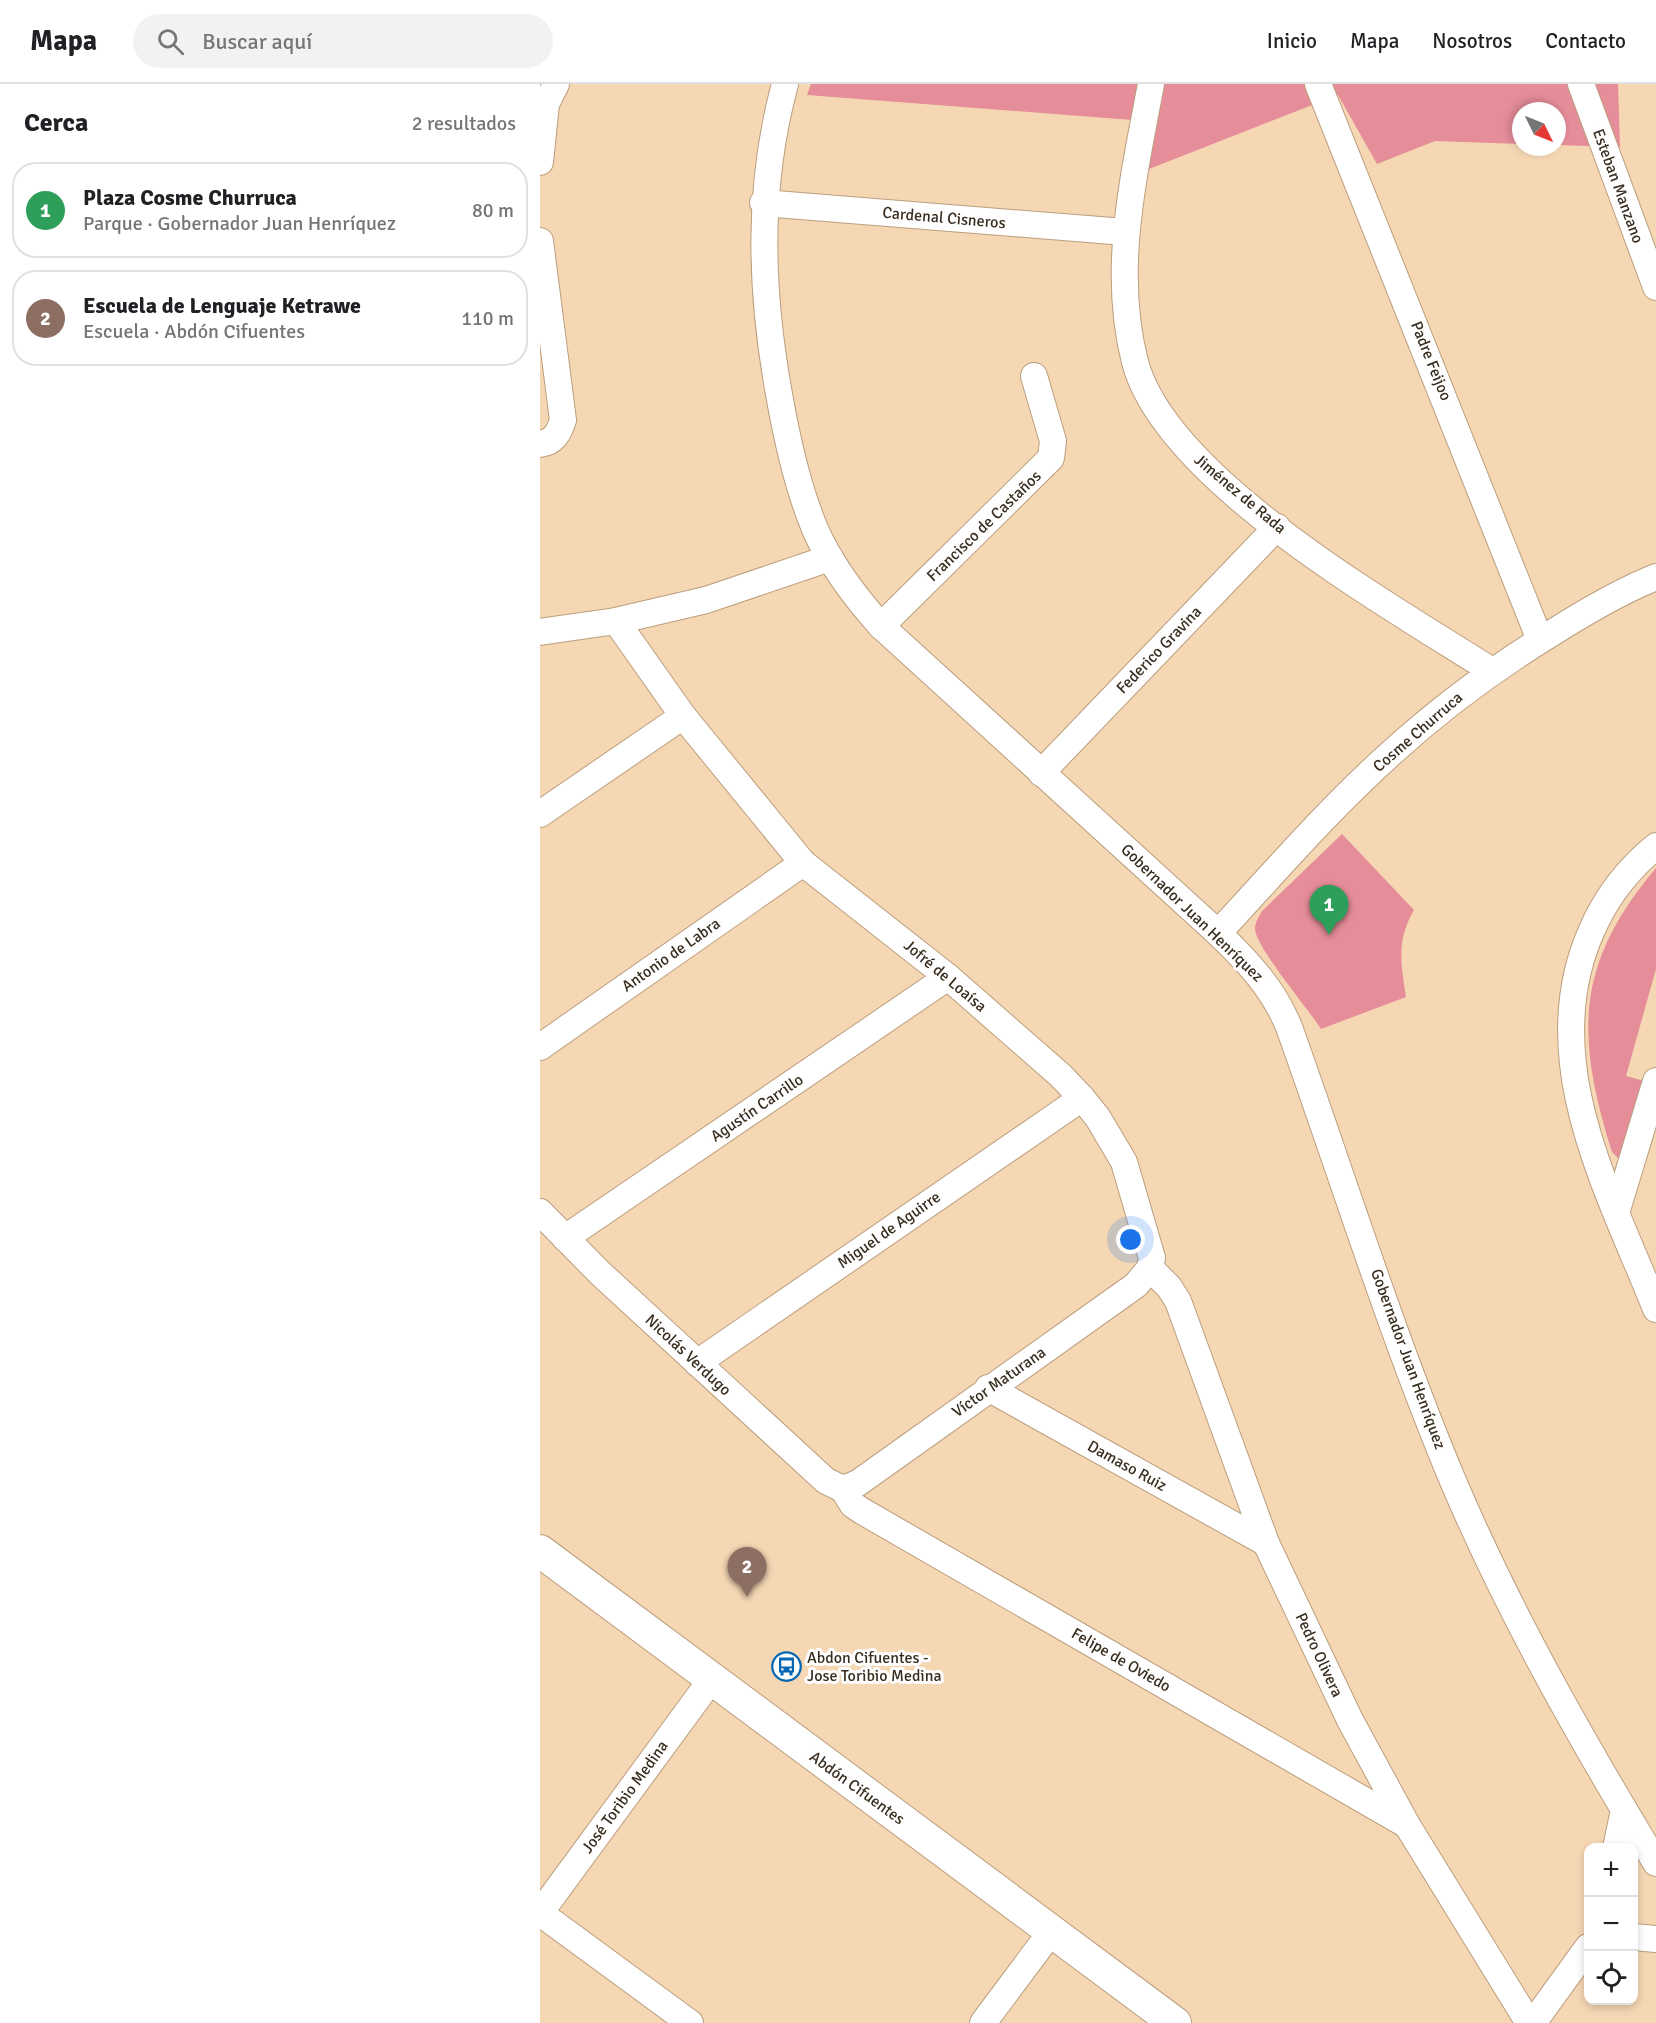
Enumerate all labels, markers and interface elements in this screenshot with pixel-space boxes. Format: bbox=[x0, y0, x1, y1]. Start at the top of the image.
search box bbox=[133, 14, 553, 68]
text: Mapa bbox=[30, 24, 97, 58]
icon: search bbox=[154, 25, 187, 58]
text: Buscar aquí bbox=[202, 28, 312, 55]
text: Inicio bbox=[1267, 28, 1317, 54]
text: Mapa bbox=[1350, 28, 1399, 54]
text: Nosotros bbox=[1432, 28, 1512, 54]
text: Contacto bbox=[1545, 28, 1626, 54]
north arrow bbox=[1512, 102, 1566, 156]
text: Cerca bbox=[24, 107, 88, 139]
text: 2 resultados bbox=[412, 111, 516, 136]
street label: Esteban Manzano bbox=[1588, 126, 1648, 246]
text: Plaza Cosme Churruca bbox=[83, 184, 297, 211]
text: 1 bbox=[40, 198, 51, 223]
text: 80 m bbox=[472, 198, 514, 223]
street label: Cardenal Cisneros bbox=[882, 203, 1006, 233]
text: Parque · Gobernador Juan Henríquez bbox=[83, 211, 396, 236]
text: Escuela de Lenguaje Ketrawe bbox=[83, 292, 361, 319]
text: 2 bbox=[40, 306, 51, 331]
text: 110 m bbox=[461, 306, 514, 331]
street label: Padre Feijoo bbox=[1406, 318, 1456, 404]
text: Escuela · Abdón Cifuentes bbox=[83, 319, 305, 344]
street label: Jiménez de Rada bbox=[1190, 450, 1290, 538]
street label: Francisco de Castaños bbox=[923, 466, 1045, 586]
street label: Federico Gravina bbox=[1112, 602, 1206, 698]
street label: Cosme Churruca bbox=[1369, 688, 1467, 776]
street label: Gobernador Juan Henríquez bbox=[1117, 840, 1267, 986]
pin: 1 bbox=[1310, 886, 1348, 935]
street label: Antonio de Labra bbox=[618, 914, 724, 996]
street label: Jofré de Loaísa bbox=[899, 936, 991, 1016]
street label: Agustín Carrillo bbox=[707, 1070, 807, 1146]
street label: Miguel de Aguirre bbox=[834, 1187, 944, 1273]
your location bbox=[1116, 1225, 1145, 1254]
street label: Gobernador Juan Henríquez bbox=[1366, 1266, 1450, 1452]
street label: Nicolás Verdugo bbox=[641, 1310, 735, 1400]
street label: Víctor Maturana bbox=[948, 1342, 1050, 1422]
street label: Damaso Ruiz bbox=[1084, 1436, 1170, 1496]
pin: 2 bbox=[728, 1548, 766, 1597]
street label: Pedro Olivera bbox=[1291, 1610, 1347, 1700]
street label: Felipe de Oviedo bbox=[1068, 1623, 1174, 1697]
place label: Abdon Cifuentes - Jose Toribio Medina bbox=[807, 1648, 942, 1686]
bus stop icon: Abdon Cifuentes - Jose Toribio Medina bbox=[770, 1651, 802, 1683]
street label: José Toribio Medina bbox=[577, 1737, 673, 1857]
street label: Abdón Cifuentes bbox=[806, 1747, 908, 1829]
map controls bbox=[1584, 1843, 1638, 2005]
button: + bbox=[1584, 1843, 1638, 1897]
button: − bbox=[1584, 1897, 1638, 1951]
button: locate bbox=[1584, 1951, 1638, 2005]

